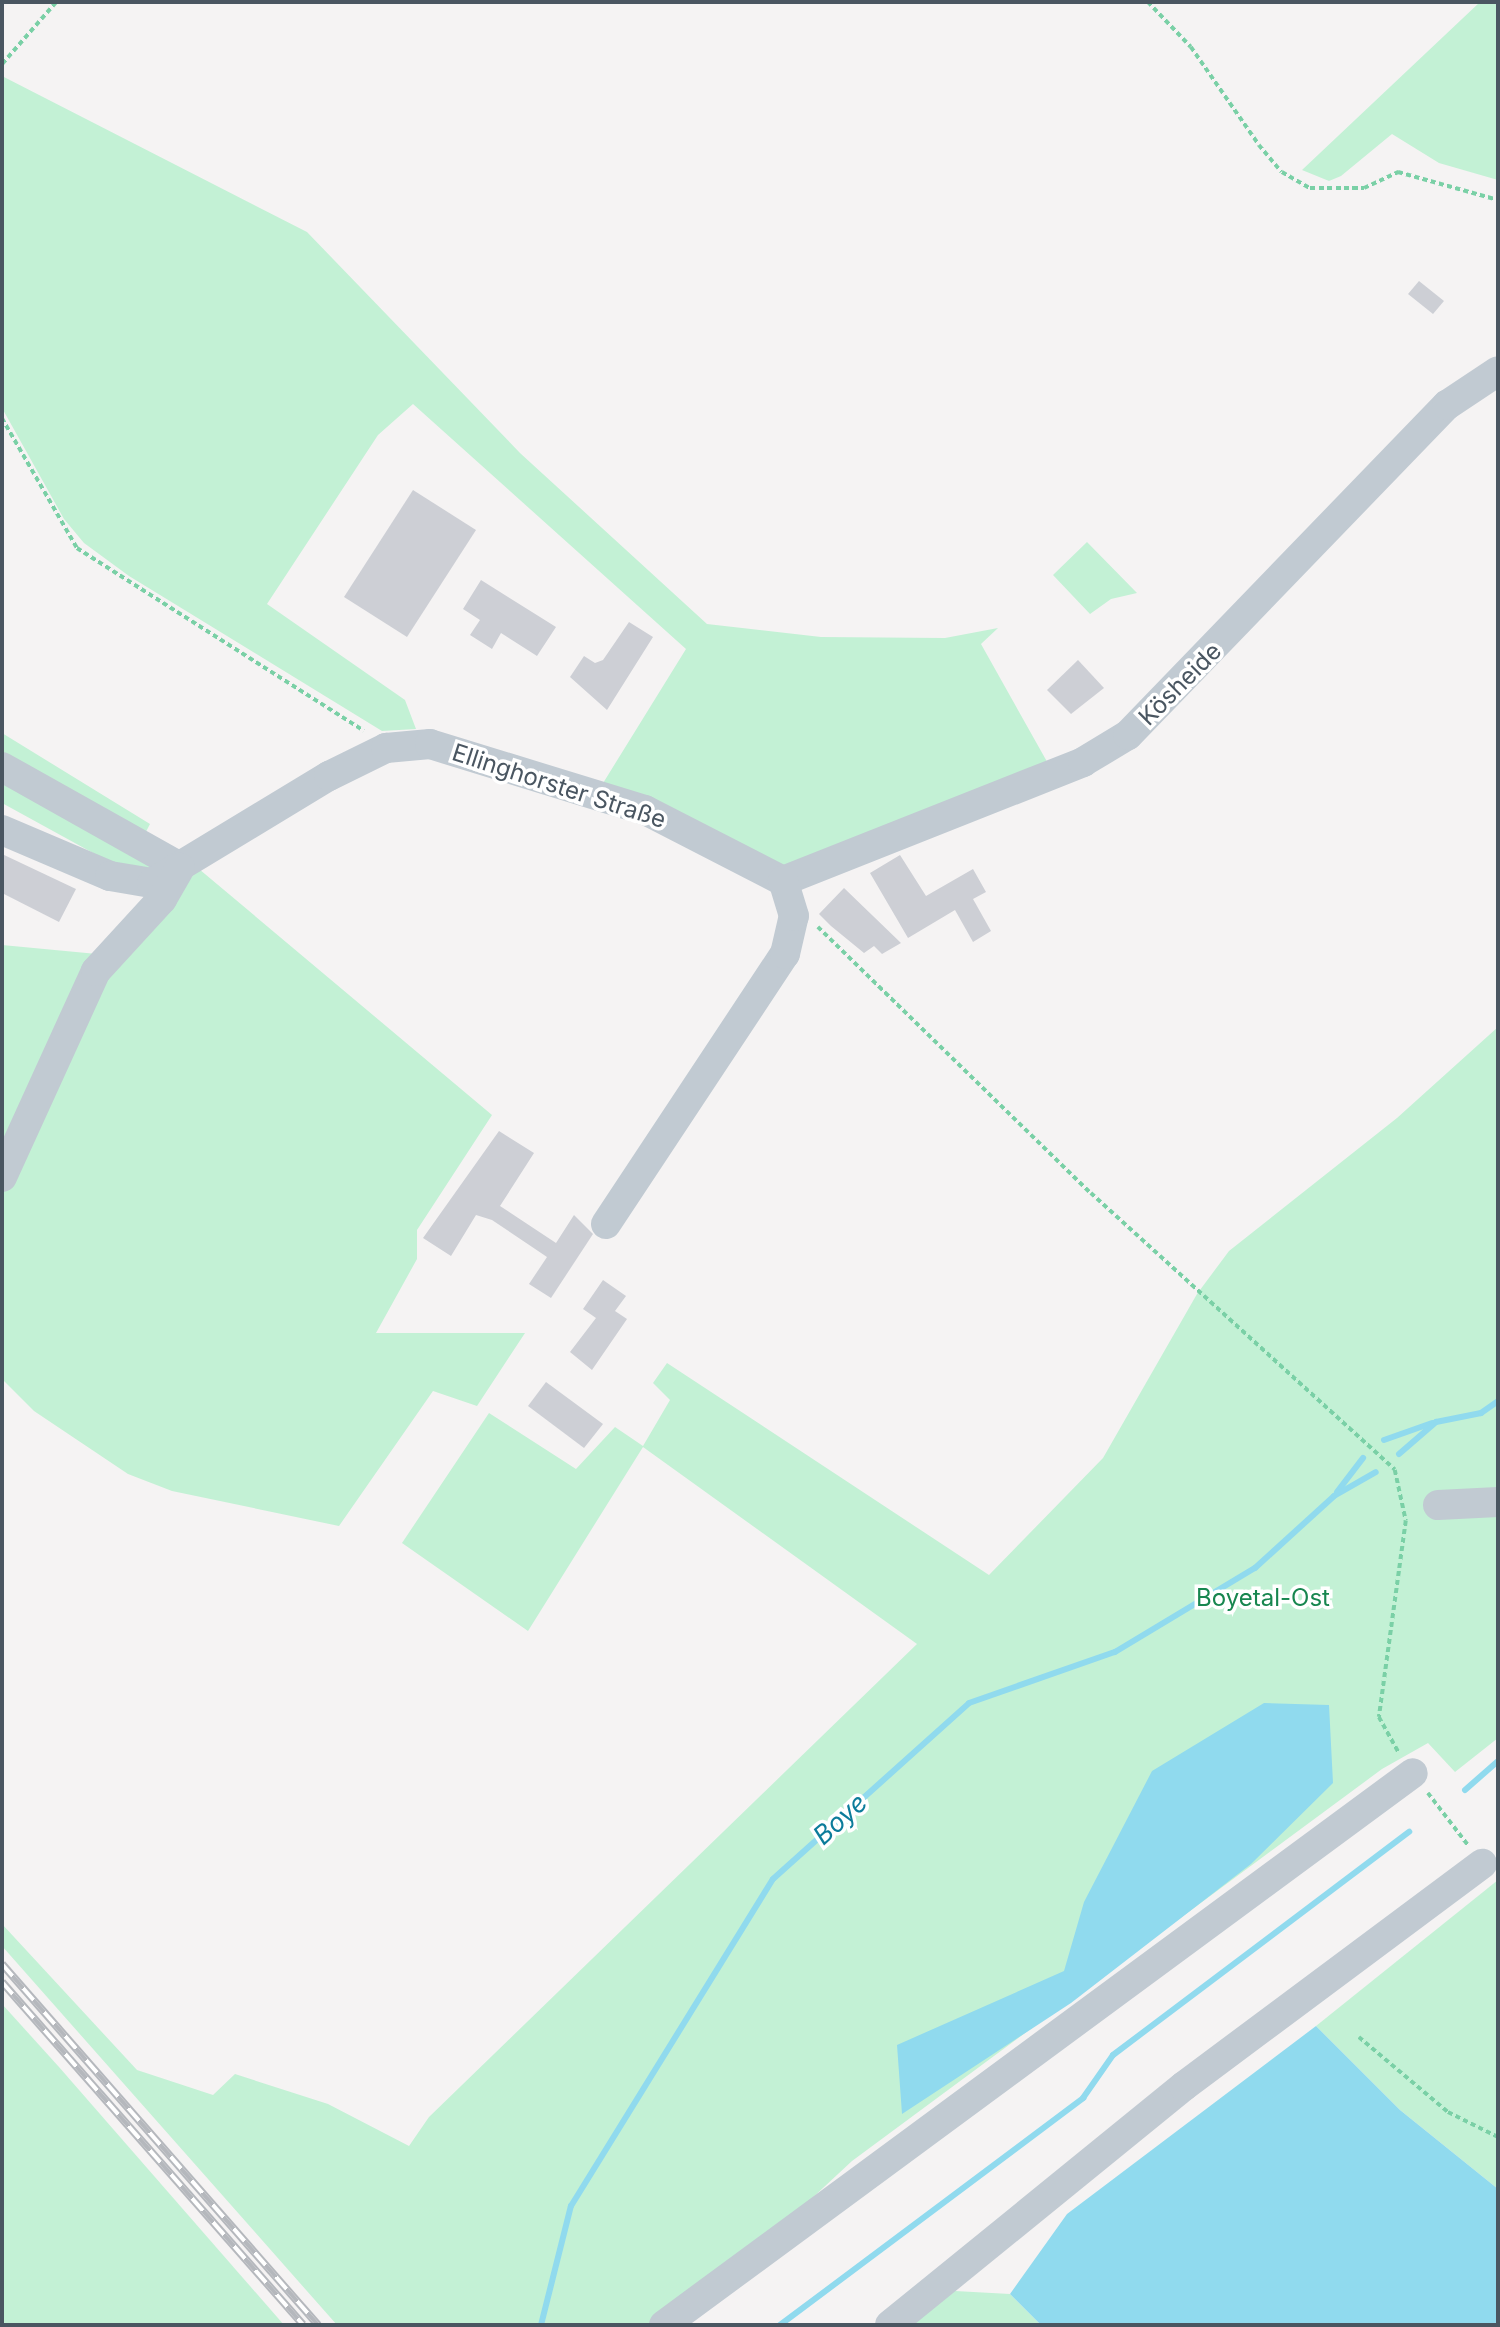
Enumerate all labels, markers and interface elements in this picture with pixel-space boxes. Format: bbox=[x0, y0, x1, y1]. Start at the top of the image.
street label: Kösheide bbox=[1133, 637, 1227, 731]
street label: Ellinghorster Straße bbox=[449, 738, 669, 834]
park label: Boyetal-Ost bbox=[1196, 1584, 1330, 1612]
water label: Boye bbox=[807, 1787, 873, 1851]

